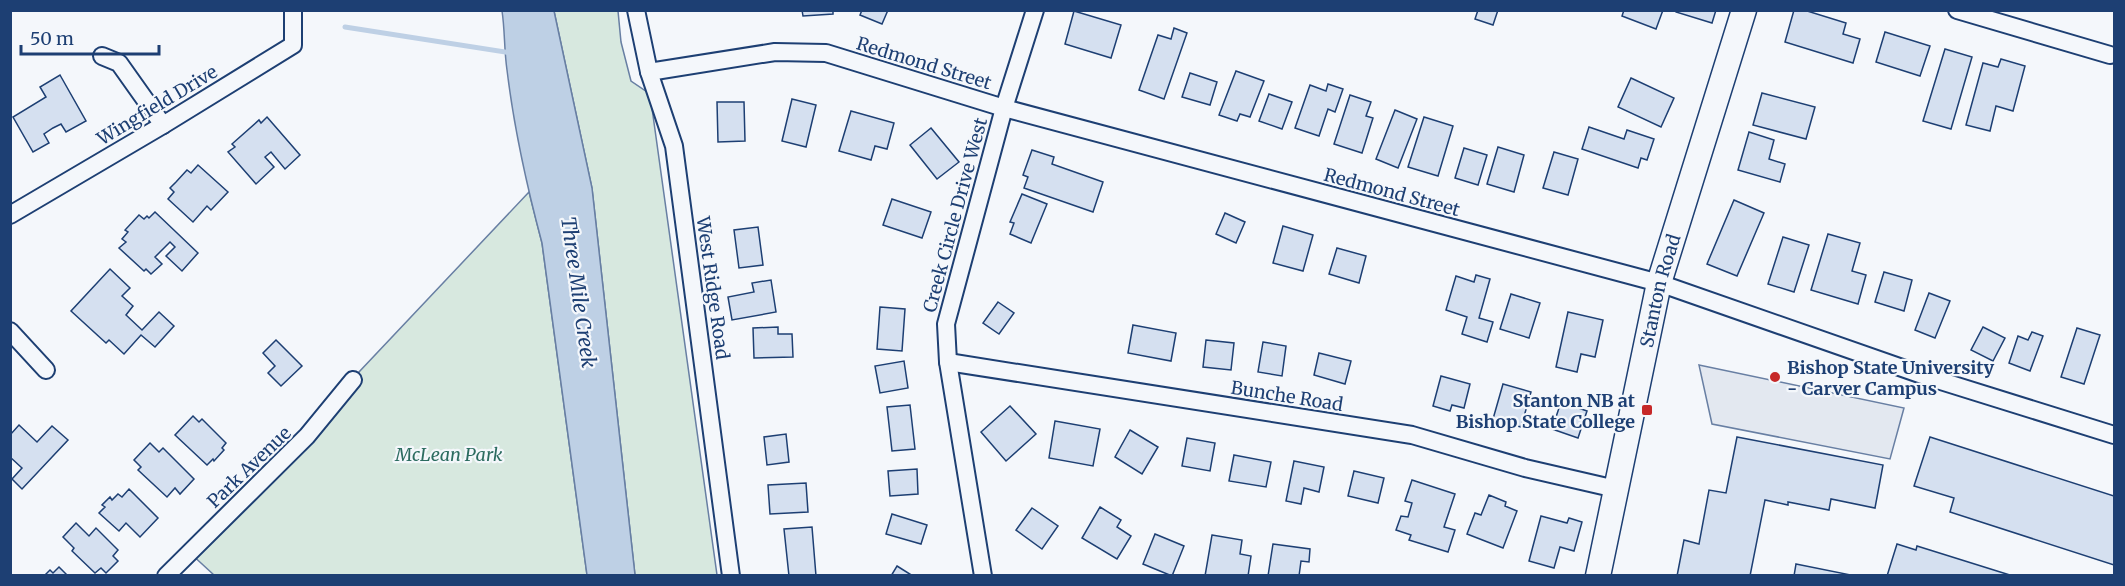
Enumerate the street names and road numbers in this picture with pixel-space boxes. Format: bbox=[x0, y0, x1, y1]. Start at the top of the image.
street label: Redmond Street bbox=[854, 32, 994, 94]
street label: Wingfield Drive bbox=[92, 60, 221, 150]
street label: Creek Circle Drive West bbox=[918, 115, 992, 315]
street label: Redmond Street bbox=[1321, 163, 1463, 221]
street label: West Ridge Road bbox=[691, 214, 734, 361]
street label: Stanton Road bbox=[1634, 231, 1685, 349]
street label: Bunche Road bbox=[1229, 376, 1345, 416]
street label: Park Avenue bbox=[202, 421, 296, 513]

